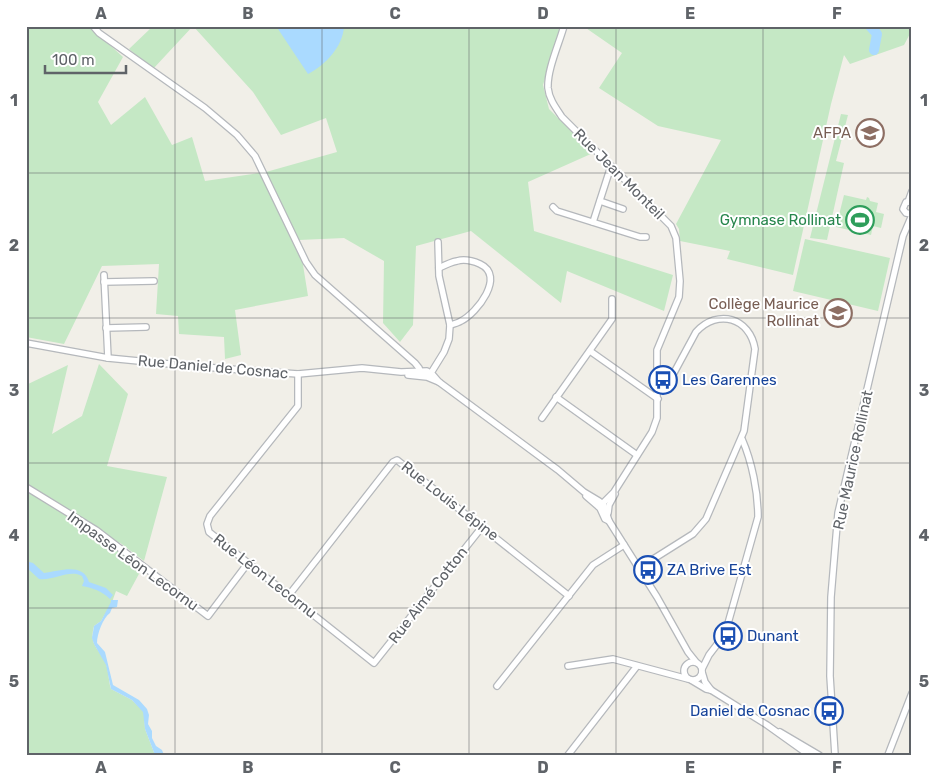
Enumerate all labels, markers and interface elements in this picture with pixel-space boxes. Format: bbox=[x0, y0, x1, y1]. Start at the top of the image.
text: A bbox=[95, 4, 107, 23]
text: B bbox=[242, 4, 254, 23]
text: C bbox=[389, 4, 401, 23]
text: D bbox=[537, 4, 549, 23]
text: E bbox=[685, 4, 695, 23]
text: F bbox=[832, 4, 842, 23]
scale bar bbox=[45, 42, 126, 74]
text: 100 m bbox=[52, 51, 94, 69]
text: 1 bbox=[10, 91, 18, 110]
text: 1 bbox=[920, 91, 928, 110]
school or university icon: AFPA bbox=[855, 118, 885, 148]
place label: AFPA bbox=[813, 124, 851, 142]
street label: Rue Jean Monteil bbox=[570, 125, 668, 223]
sports icon: Gymnase Rollinat bbox=[845, 205, 875, 235]
place label: Gymnase Rollinat bbox=[720, 211, 841, 229]
text: 2 bbox=[9, 236, 19, 255]
text: 2 bbox=[919, 236, 929, 255]
place label: Collège Maurice Rollinat bbox=[708, 295, 819, 330]
school or university icon: Collège Maurice Rollinat bbox=[823, 298, 853, 328]
street label: Rue Daniel de Cosnac bbox=[137, 351, 289, 383]
bus stop icon: Les Garennes bbox=[648, 365, 678, 395]
place label: Les Garennes bbox=[682, 371, 777, 389]
text: 3 bbox=[9, 381, 19, 400]
text: 3 bbox=[919, 381, 929, 400]
street label: Rue Maurice Rollinat bbox=[829, 388, 877, 531]
street label: Rue Louis Lépine bbox=[398, 457, 502, 545]
street label: Impasse Léon Lecornu bbox=[64, 507, 202, 615]
text: 4 bbox=[9, 526, 20, 545]
text: 4 bbox=[919, 526, 930, 545]
street label: Rue Léon Lecornu bbox=[210, 530, 320, 622]
street label: Rue Aimé Cotton bbox=[385, 543, 471, 647]
bus stop icon: ZA Brive Est bbox=[633, 555, 663, 585]
place label: ZA Brive Est bbox=[667, 561, 752, 579]
bus stop icon: Dunant bbox=[713, 621, 743, 651]
place label: Dunant bbox=[747, 627, 799, 645]
text: 5 bbox=[9, 672, 19, 691]
text: 5 bbox=[919, 672, 929, 691]
bus stop icon: Daniel de Cosnac bbox=[814, 696, 844, 726]
place label: Daniel de Cosnac bbox=[690, 702, 810, 720]
text: A bbox=[95, 758, 107, 777]
text: B bbox=[242, 758, 254, 777]
text: C bbox=[389, 758, 401, 777]
text: D bbox=[537, 758, 549, 777]
text: E bbox=[685, 758, 695, 777]
text: F bbox=[832, 758, 842, 777]

